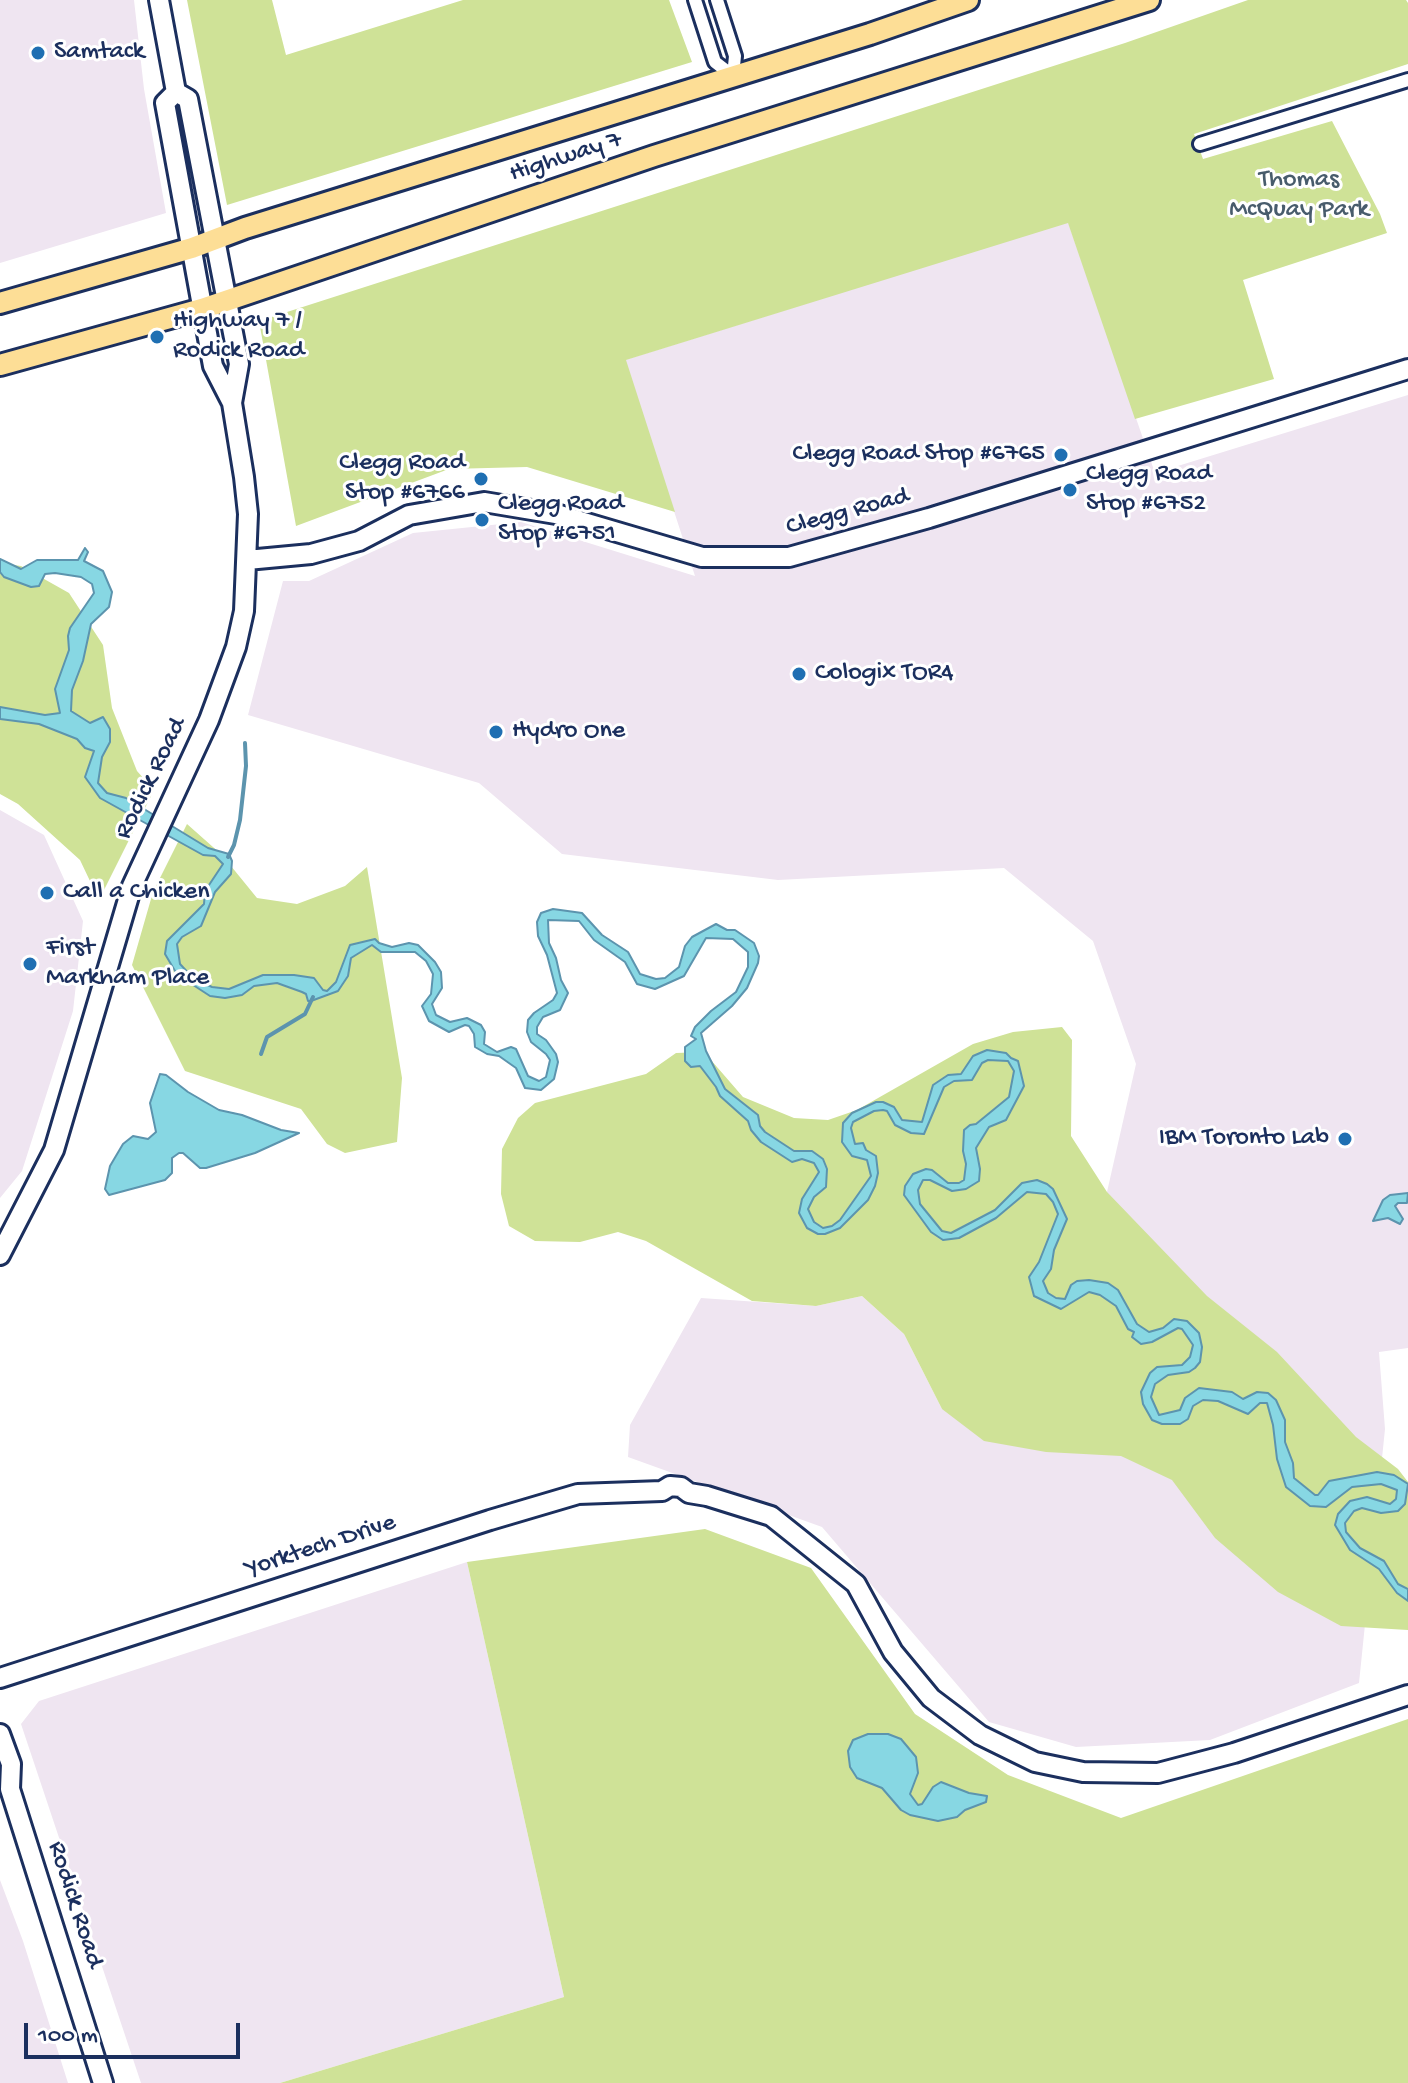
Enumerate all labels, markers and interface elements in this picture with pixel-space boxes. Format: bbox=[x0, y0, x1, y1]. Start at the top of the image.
place label: Samtack bbox=[54, 37, 144, 69]
marker: Samtack bbox=[29, 44, 47, 62]
street label: Highway 7 bbox=[506, 125, 626, 191]
park label: Thomas McQuay Park bbox=[1229, 165, 1369, 226]
place label: Highway 7 / Rodick Road bbox=[173, 306, 304, 368]
marker: Highway 7 / Rodick Road bbox=[148, 328, 166, 346]
place label: Clegg Road Stop #6765 bbox=[793, 439, 1045, 471]
marker: Clegg Road Stop #6765 bbox=[1052, 446, 1070, 464]
place label: Clegg Road Stop #6766 bbox=[339, 448, 465, 510]
place label: Clegg Road Stop #6752 bbox=[1086, 459, 1212, 520]
marker: Clegg Road Stop #6766 bbox=[472, 470, 490, 488]
marker: Clegg Road Stop #6752 bbox=[1061, 481, 1079, 499]
street label: Clegg Road bbox=[783, 482, 913, 544]
place label: Clegg Road Stop #6751 bbox=[498, 489, 624, 550]
marker: Clegg Road Stop #6751 bbox=[473, 511, 491, 529]
place label: Cologix TOR4 bbox=[815, 658, 954, 690]
marker: Cologix TOR4 bbox=[790, 665, 808, 683]
street label: Rodick Road bbox=[109, 713, 195, 845]
place label: Hydro One bbox=[512, 716, 625, 748]
marker: Hydro One bbox=[487, 723, 505, 741]
place label: Call a Chicken bbox=[63, 877, 210, 909]
marker: Call a Chicken bbox=[38, 884, 56, 902]
place label: First Markham Place bbox=[46, 933, 209, 994]
marker: First Markham Place bbox=[21, 955, 39, 973]
place label: IBM Toronto Lab bbox=[1159, 1123, 1329, 1155]
marker: IBM Toronto Lab bbox=[1336, 1130, 1354, 1148]
street label: Yorktech Drive bbox=[242, 1508, 400, 1586]
street label: Rodick Road bbox=[39, 1838, 109, 1972]
scale bar bbox=[28, 2007, 244, 2057]
text: 100 m bbox=[38, 2022, 98, 2051]

